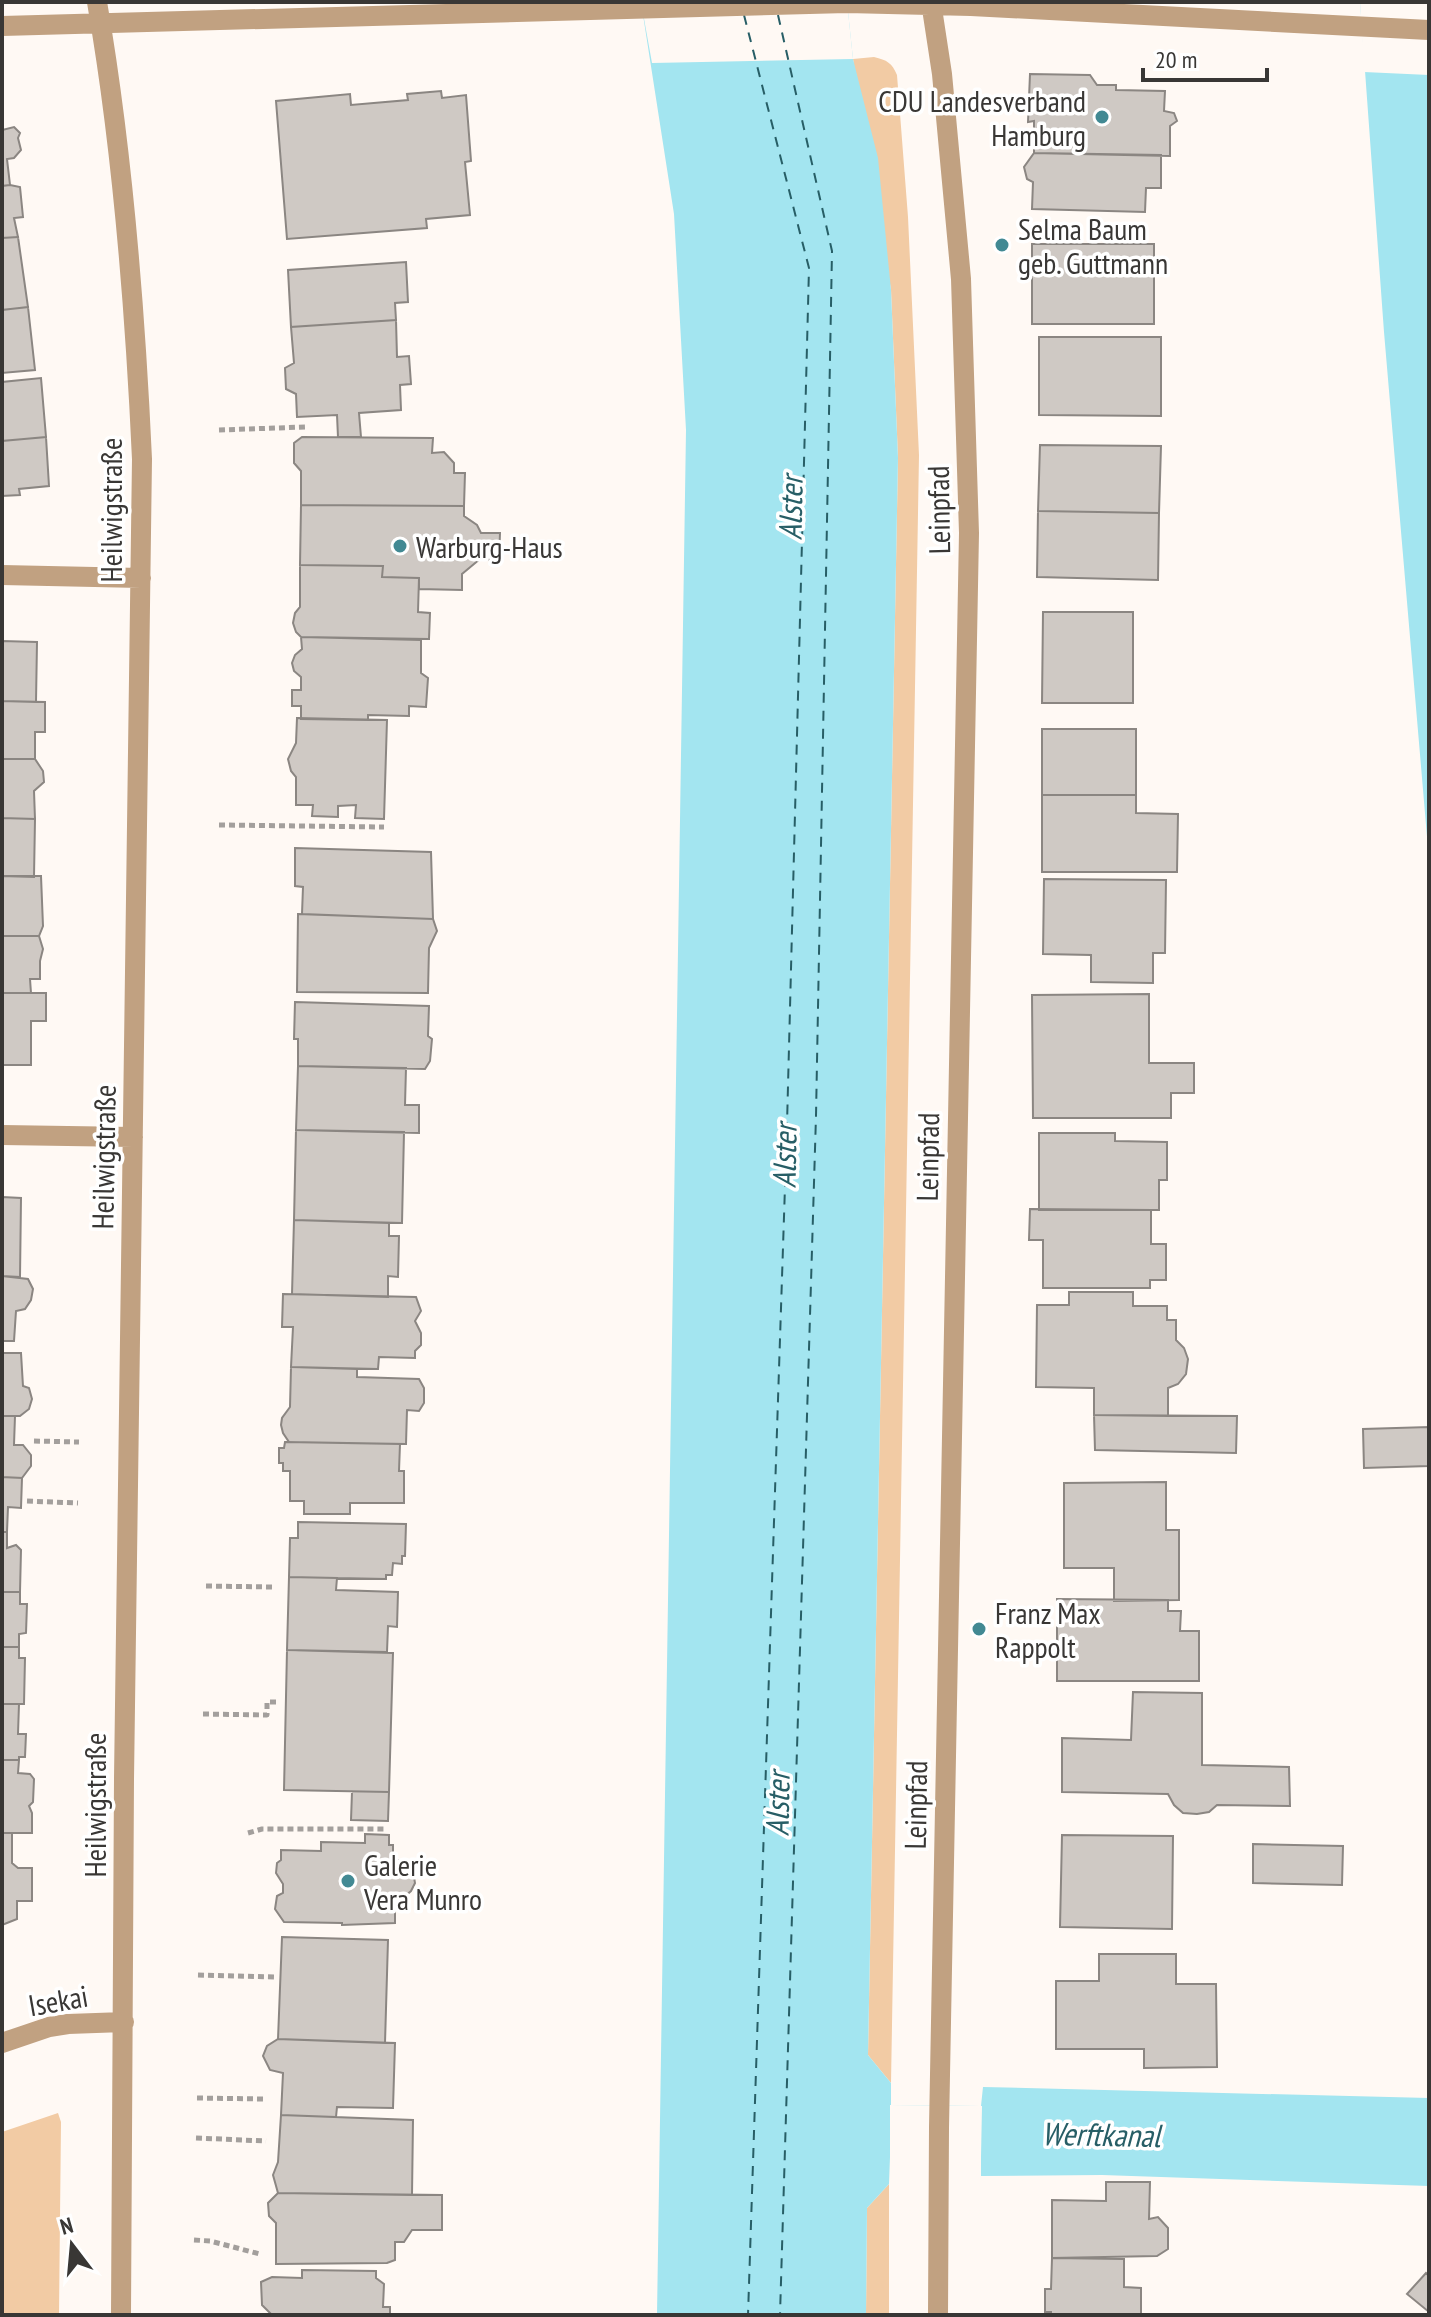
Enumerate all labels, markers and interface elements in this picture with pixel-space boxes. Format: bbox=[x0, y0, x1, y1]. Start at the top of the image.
scale bar bbox=[1143, 32, 1267, 82]
text: 20 m bbox=[1155, 44, 1197, 75]
place label: CDU Landesverband Hamburg bbox=[878, 81, 1086, 154]
marker: CDU Landesverband Hamburg bbox=[1093, 108, 1111, 126]
place label: Selma Baum geb. Guttmann bbox=[1018, 209, 1168, 282]
marker: Selma Baum geb. Guttmann bbox=[993, 236, 1011, 254]
street label: Heilwigstraße bbox=[91, 438, 130, 582]
street label: Leinpfad bbox=[918, 465, 958, 555]
water label: Alster bbox=[768, 471, 812, 540]
place label: Warburg-Haus bbox=[416, 527, 563, 566]
marker: Warburg-Haus bbox=[391, 537, 409, 555]
street label: Heilwigstraße bbox=[82, 1084, 124, 1230]
street label: Leinpfad bbox=[907, 1112, 947, 1202]
water label: Alster bbox=[762, 1119, 806, 1188]
place label: Franz Max Rappolt bbox=[995, 1593, 1101, 1666]
marker: Franz Max Rappolt bbox=[970, 1620, 988, 1638]
street label: Heilwigstraße bbox=[75, 1733, 114, 1877]
street label: Leinpfad bbox=[895, 1760, 935, 1850]
water label: Alster bbox=[755, 1767, 799, 1836]
place label: Galerie Vera Munro bbox=[363, 1845, 482, 1918]
marker: Galerie Vera Munro bbox=[339, 1872, 357, 1890]
street label: Isekai bbox=[25, 1976, 91, 2024]
water label: Werftkanal bbox=[1041, 2112, 1163, 2156]
north arrow bbox=[32, 2205, 112, 2285]
text: N bbox=[57, 2211, 76, 2241]

